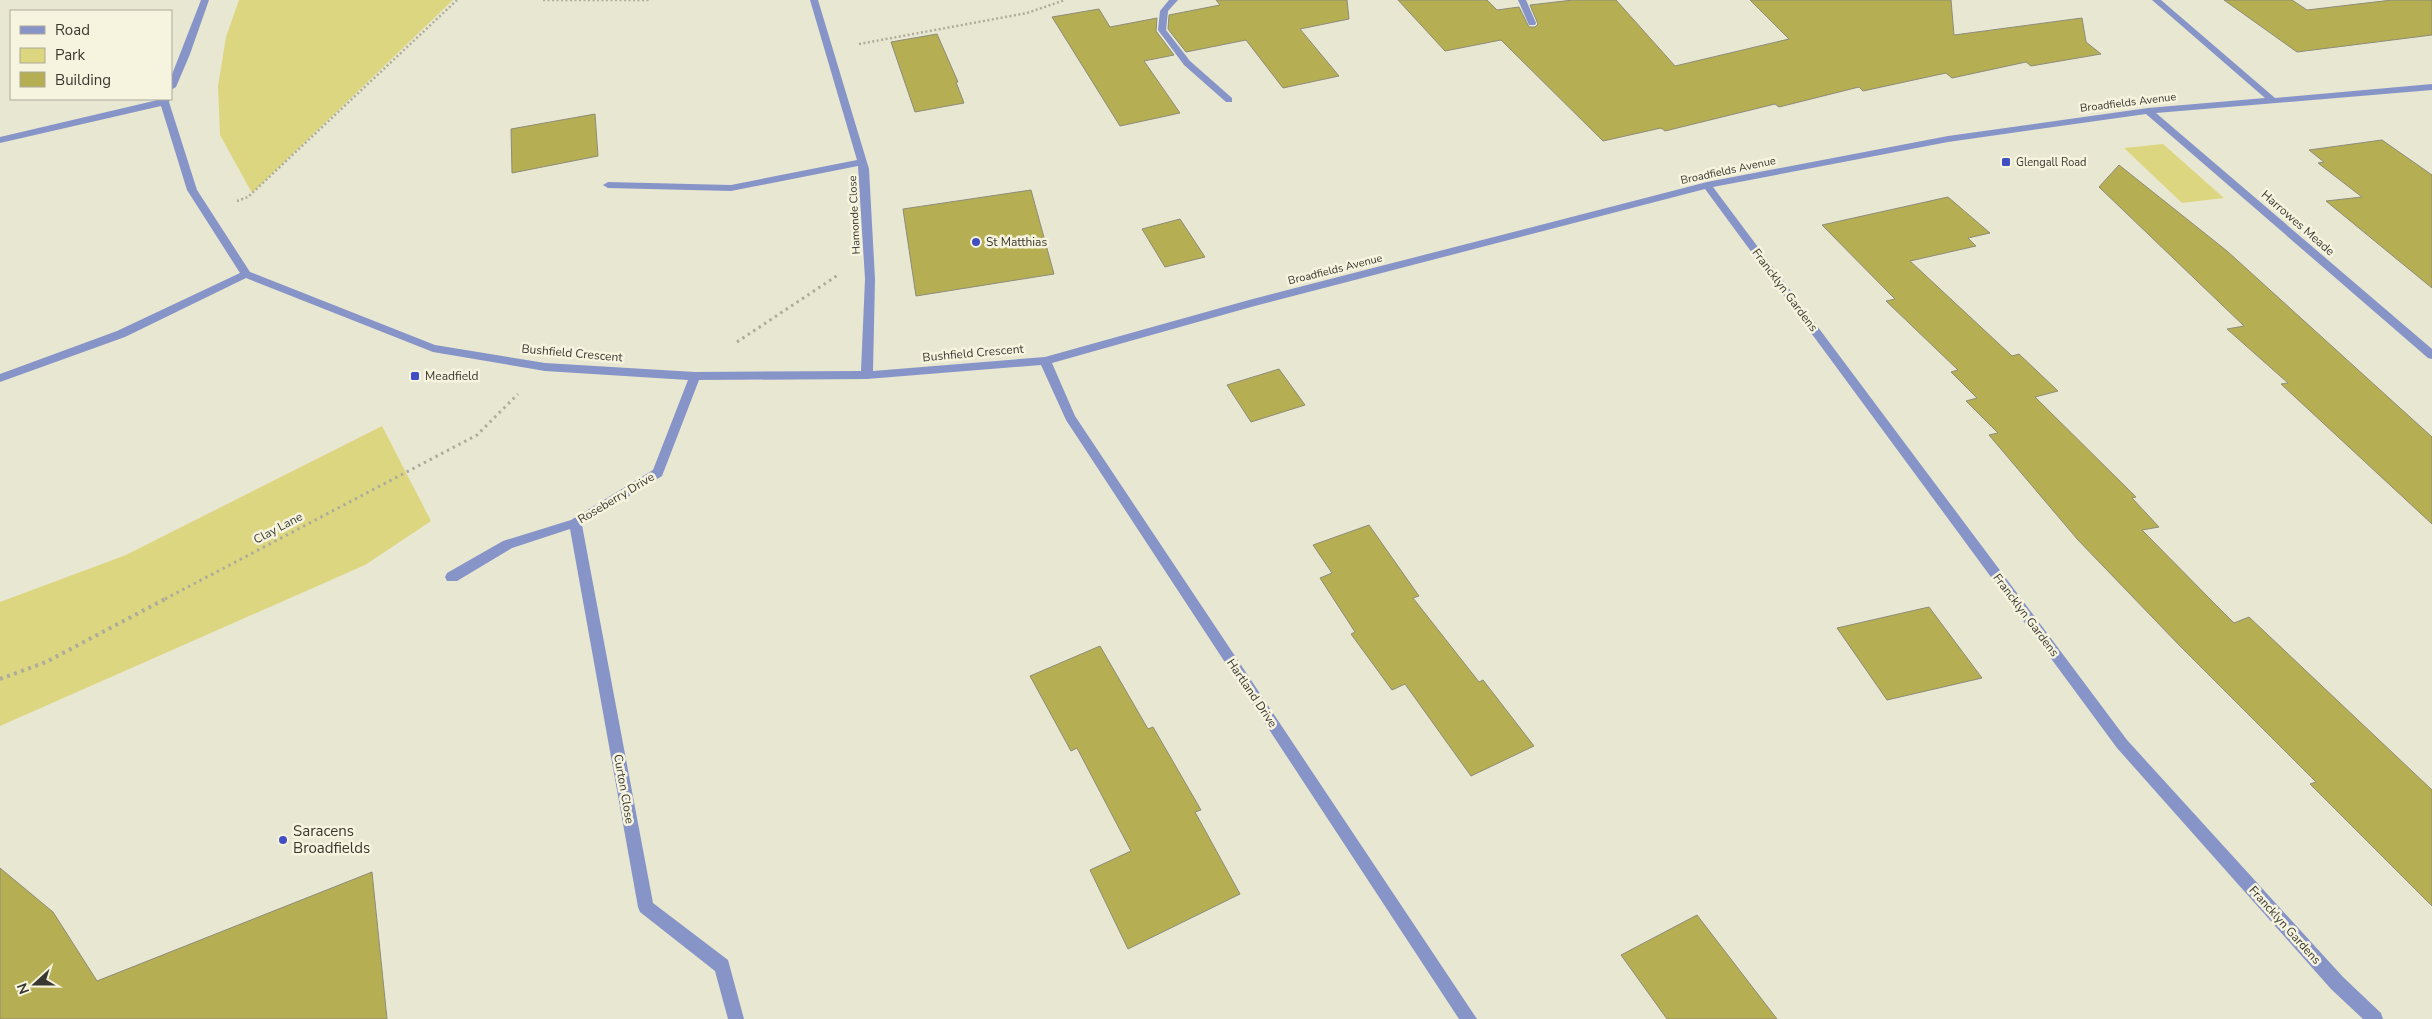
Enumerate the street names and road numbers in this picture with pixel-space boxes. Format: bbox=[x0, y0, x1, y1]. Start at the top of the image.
street label: Broadfields Avenue bbox=[2079, 89, 2177, 116]
street label: Broadfields Avenue bbox=[1679, 153, 1777, 188]
street label: Hamonde Close bbox=[845, 175, 864, 255]
street label: Harrowes Meade bbox=[2258, 187, 2338, 259]
street label: Francklyn Gardens bbox=[1748, 245, 1822, 335]
street label: Broadfields Avenue bbox=[1286, 250, 1384, 288]
street label: Bushfield Crescent bbox=[521, 341, 624, 365]
street label: Bushfield Crescent bbox=[922, 341, 1025, 365]
street label: Roseberry Drive bbox=[575, 469, 657, 527]
street label: Clay Lane bbox=[251, 508, 305, 548]
street label: Francklyn Gardens bbox=[1989, 570, 2063, 660]
street label: Hartland Drive bbox=[1223, 656, 1281, 730]
street label: Curton Close bbox=[610, 753, 638, 825]
street label: Francklyn Gardens bbox=[2246, 882, 2325, 968]

